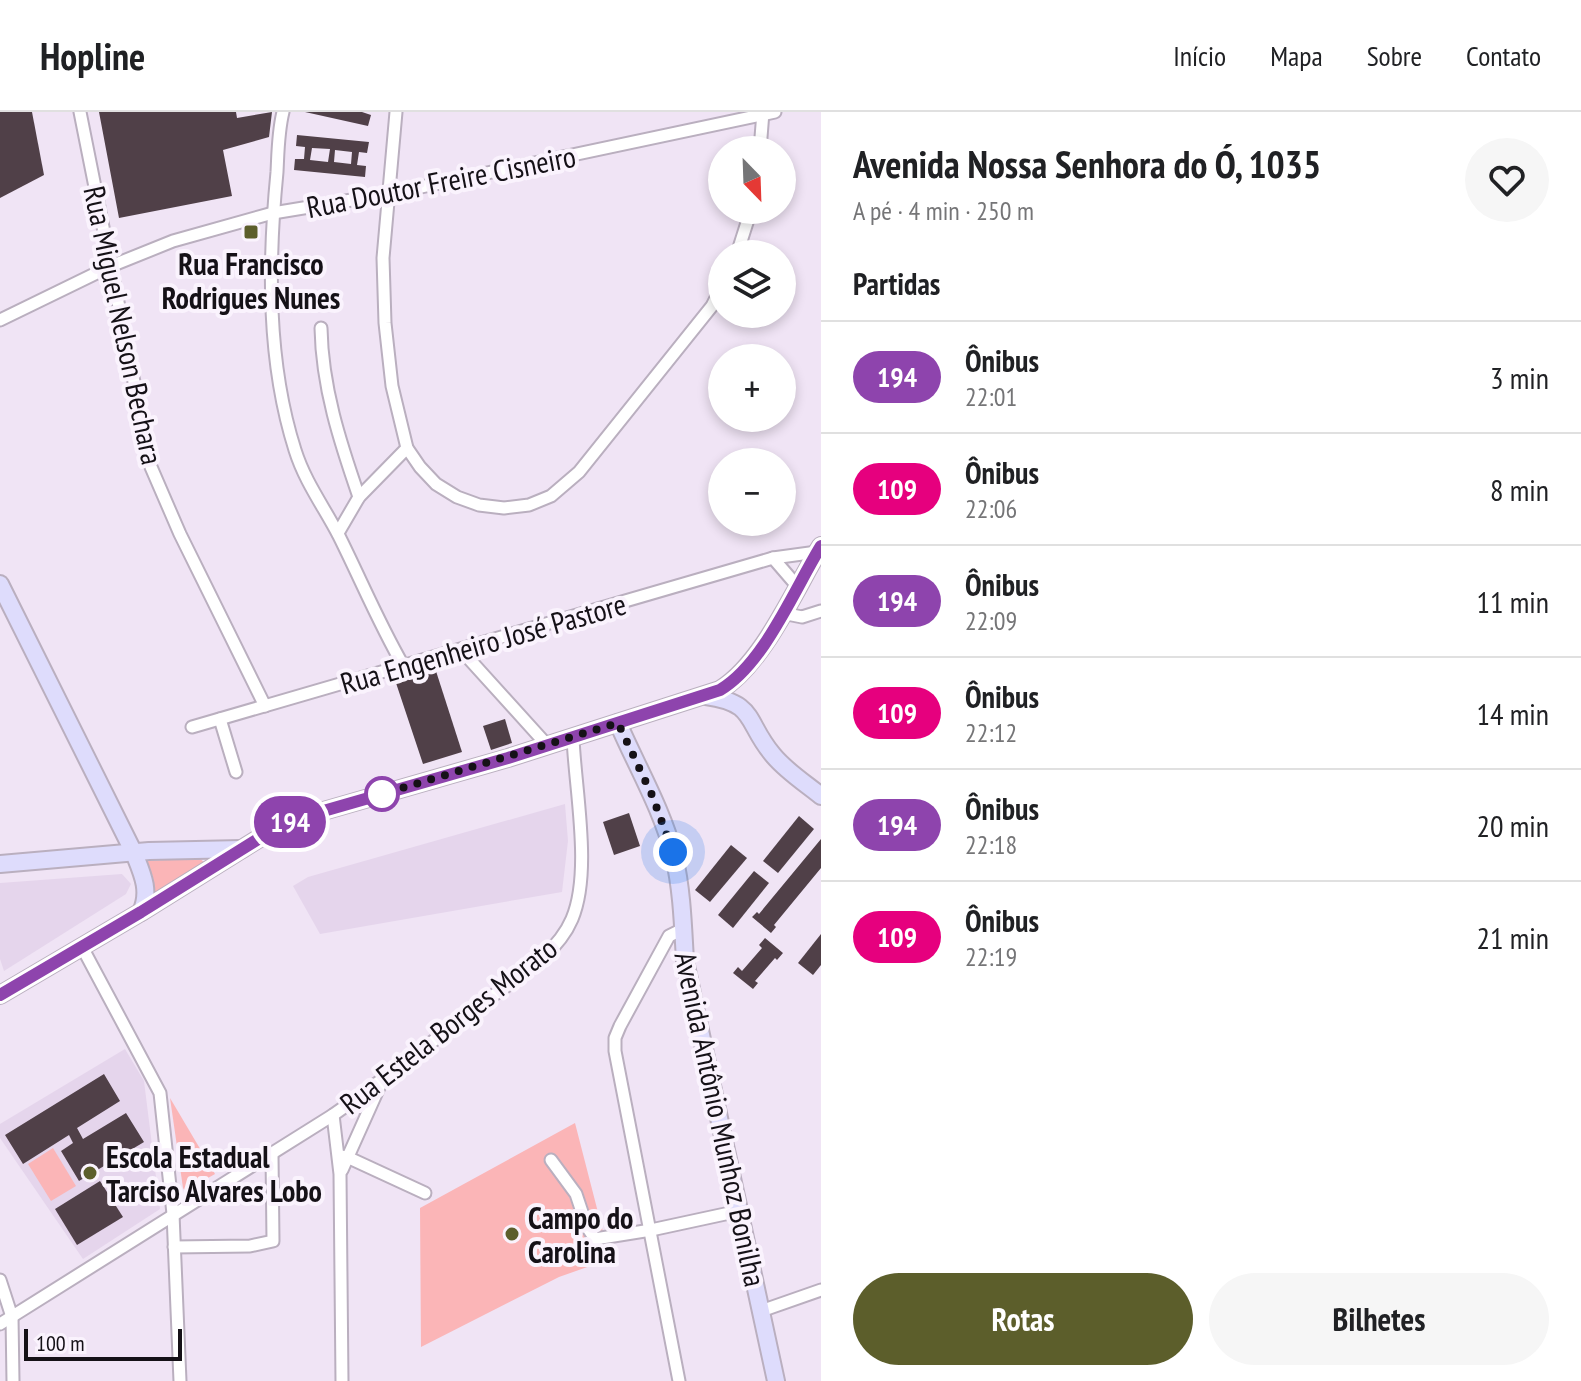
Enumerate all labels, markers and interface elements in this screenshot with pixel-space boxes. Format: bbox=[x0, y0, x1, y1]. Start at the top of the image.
text: Hopline bbox=[40, 31, 145, 80]
text: Início bbox=[1173, 37, 1226, 74]
text: Mapa bbox=[1270, 37, 1323, 74]
text: Sobre bbox=[1367, 37, 1422, 74]
text: Contato bbox=[1466, 37, 1541, 74]
street label: Rua Doutor Freire Cisneiro bbox=[303, 136, 579, 226]
north arrow bbox=[708, 136, 796, 224]
map controls bbox=[708, 136, 796, 536]
button: heart bbox=[1465, 138, 1549, 222]
text: Avenida Nossa Senhora do Ó, 1035 bbox=[853, 139, 1321, 188]
street label: Rua Miguel Nelson Bechara bbox=[75, 182, 173, 468]
text: A pé · 4 min · 250 m bbox=[853, 194, 1034, 227]
marker: Rua Francisco Rodrigues Nunes bbox=[242, 223, 260, 241]
button: layers bbox=[708, 240, 796, 328]
place label: Rua Francisco Rodrigues Nunes bbox=[162, 244, 340, 317]
text: Partidas bbox=[853, 264, 940, 303]
text: Ônibus bbox=[965, 341, 1039, 380]
button: + bbox=[708, 344, 796, 432]
text: 194 bbox=[877, 358, 917, 395]
text: 3 min bbox=[1490, 358, 1549, 397]
text: 22:01 bbox=[965, 380, 1017, 413]
button: − bbox=[708, 448, 796, 536]
text: Ônibus bbox=[965, 453, 1039, 492]
text: 109 bbox=[877, 470, 917, 507]
text: 8 min bbox=[1490, 470, 1549, 509]
text: 22:06 bbox=[965, 492, 1017, 525]
text: Ônibus bbox=[965, 565, 1039, 604]
text: 194 bbox=[877, 582, 917, 619]
text: 11 min bbox=[1476, 582, 1549, 621]
street label: Rua Engenheiro José Pastore bbox=[336, 584, 630, 702]
text: 22:09 bbox=[965, 604, 1017, 637]
text: Ônibus bbox=[965, 677, 1039, 716]
text: 109 bbox=[877, 694, 917, 731]
text: 14 min bbox=[1476, 694, 1549, 733]
text: 22:12 bbox=[965, 716, 1017, 749]
unlabelled marker bbox=[365, 777, 399, 811]
text: Ônibus bbox=[965, 789, 1039, 828]
line badge: 194 bbox=[244, 796, 336, 848]
text: 194 bbox=[270, 803, 310, 840]
text: 194 bbox=[877, 806, 917, 843]
text: 20 min bbox=[1476, 806, 1549, 845]
text: 22:18 bbox=[965, 828, 1017, 861]
your location bbox=[653, 832, 693, 872]
text: Ônibus bbox=[965, 901, 1039, 940]
text: 109 bbox=[877, 918, 917, 955]
text: 21 min bbox=[1476, 918, 1549, 957]
street label: Rua Estela Borges Morato bbox=[332, 928, 564, 1122]
text: 22:19 bbox=[965, 940, 1017, 973]
street label: Avenida Antônio Munhoz Bonilha bbox=[666, 948, 776, 1290]
place label: Escola Estadual Tarciso Alvares Lobo bbox=[106, 1137, 322, 1210]
marker: Escola Estadual Tarciso Alvares Lobo bbox=[81, 1164, 99, 1182]
place label: Campo do Carolina bbox=[528, 1198, 633, 1271]
marker: Campo do Carolina bbox=[503, 1225, 521, 1243]
button: Rotas bbox=[853, 1273, 1193, 1365]
button: Bilhetes bbox=[1209, 1273, 1549, 1365]
scale bar bbox=[24, 1325, 182, 1361]
text: 100 m bbox=[36, 1329, 85, 1357]

